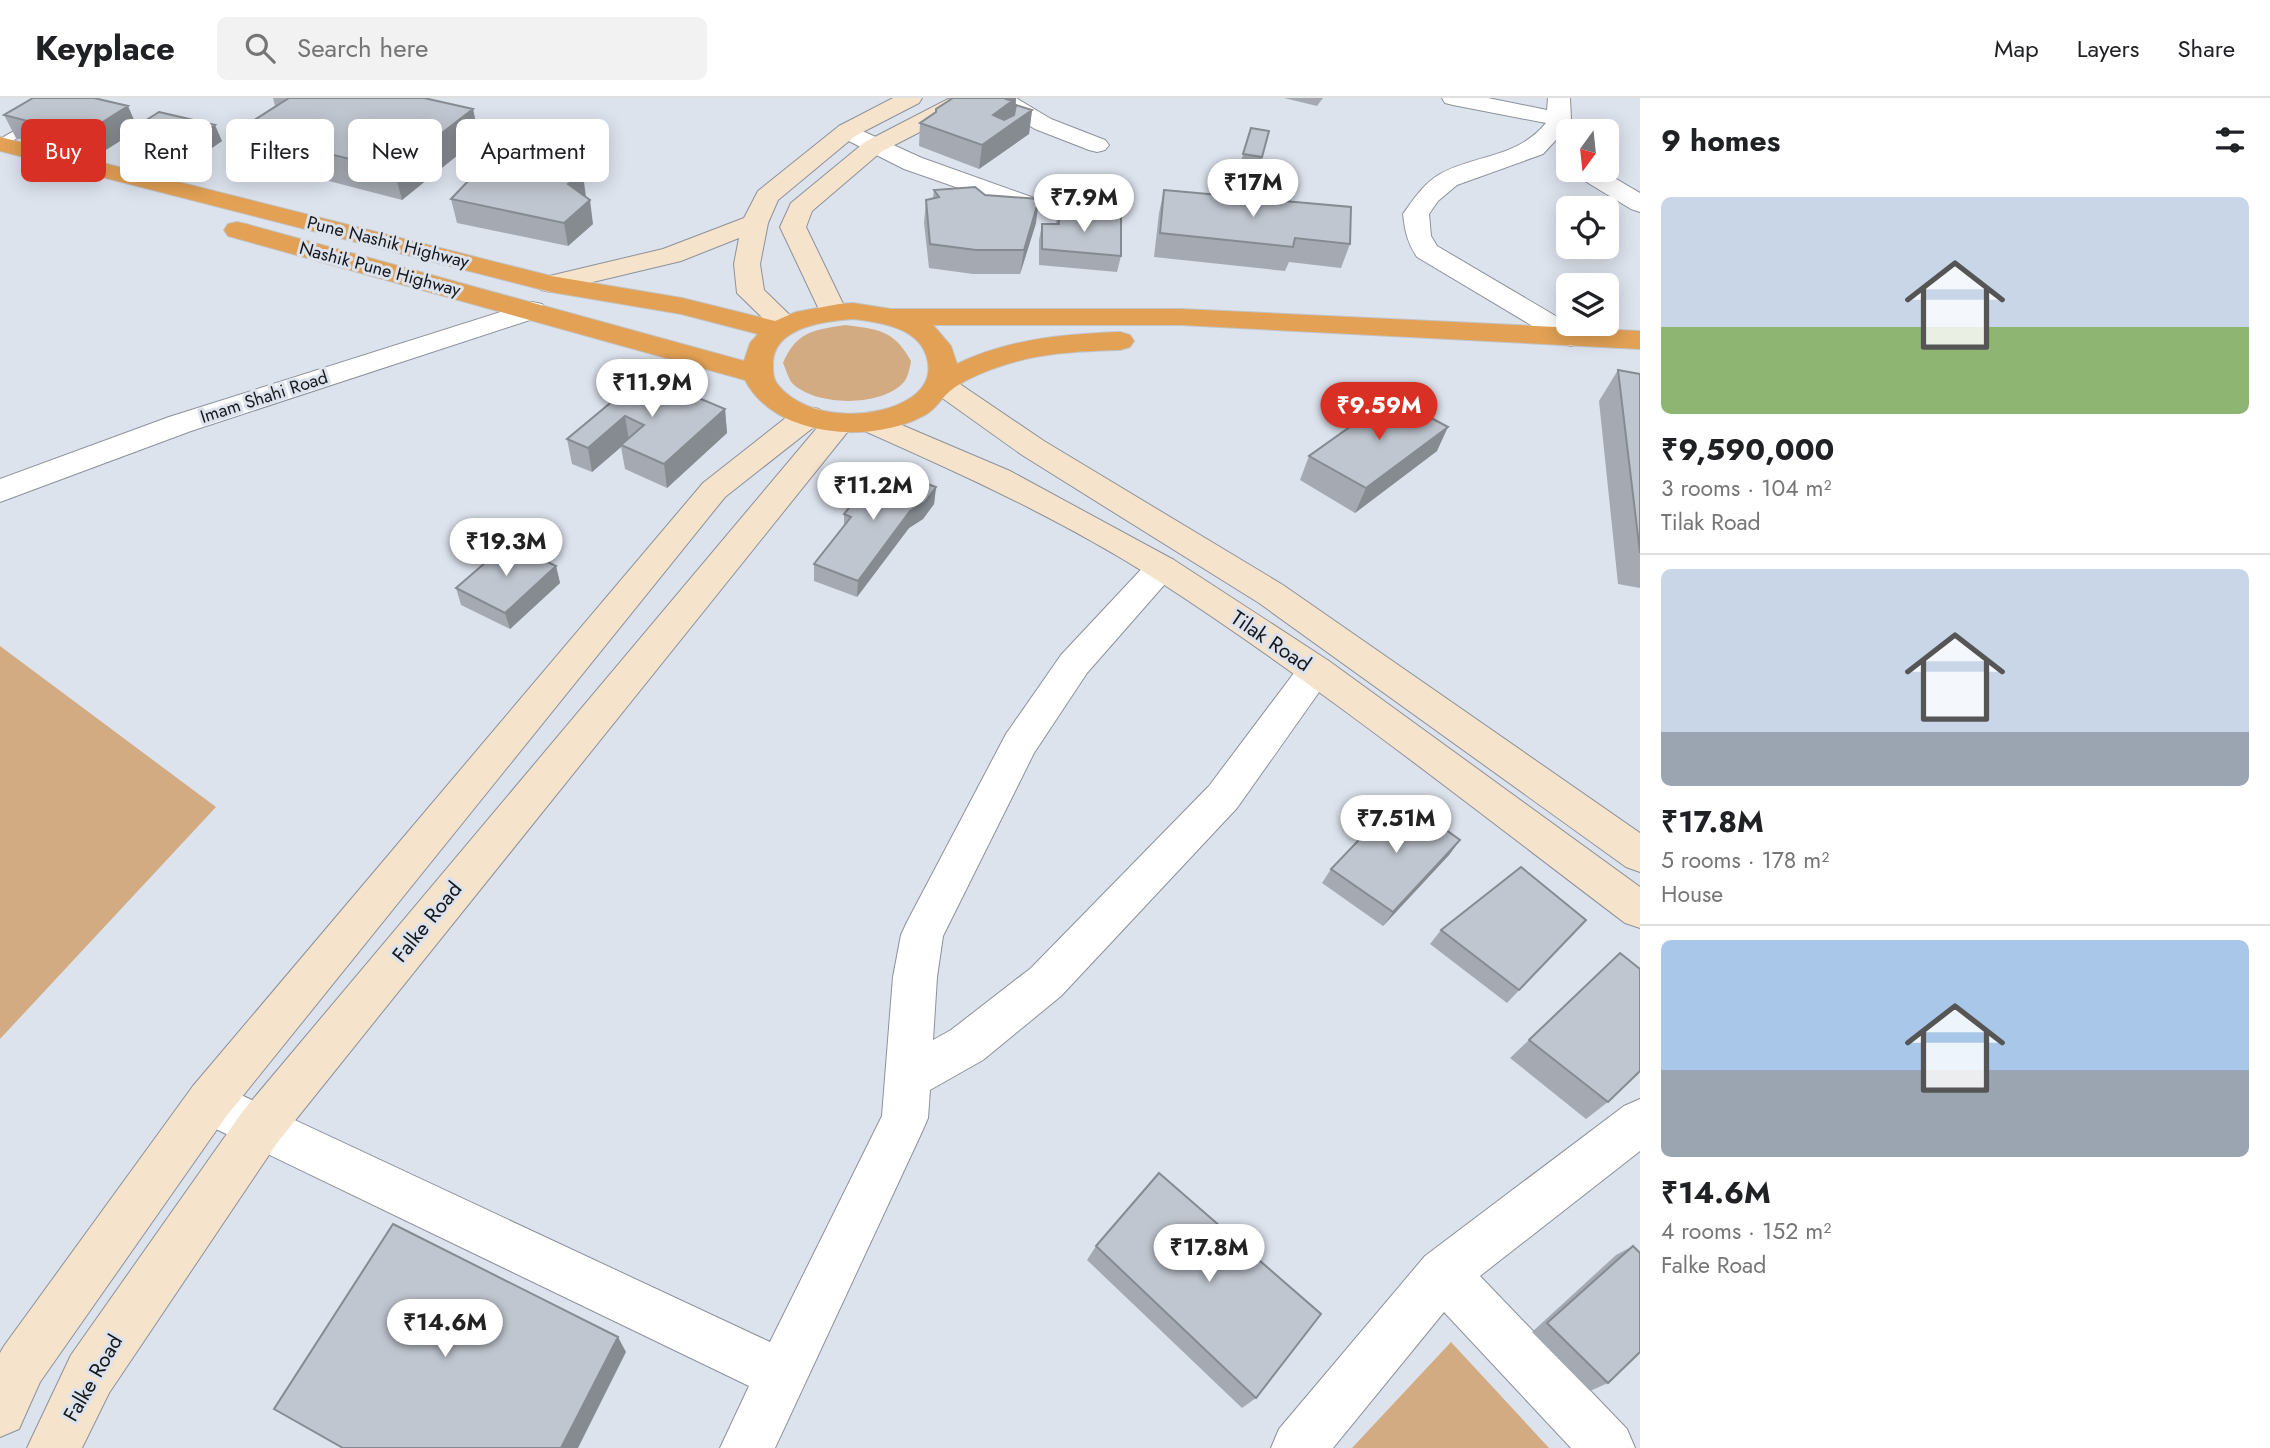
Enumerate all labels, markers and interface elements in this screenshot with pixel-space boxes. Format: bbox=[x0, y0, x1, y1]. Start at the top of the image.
search box bbox=[217, 17, 707, 80]
text: Keyplace bbox=[35, 25, 175, 72]
icon: search bbox=[241, 29, 279, 67]
text: Search here bbox=[297, 29, 428, 67]
text: Map bbox=[1994, 31, 2039, 66]
text: Layers bbox=[2077, 31, 2139, 66]
text: Share bbox=[2177, 31, 2235, 66]
chip: Buy bbox=[21, 119, 106, 182]
chip: Rent bbox=[120, 119, 212, 182]
chip: Filters bbox=[226, 119, 334, 182]
chip: New bbox=[348, 119, 442, 182]
chip: Apartment bbox=[456, 119, 609, 182]
north arrow bbox=[1556, 119, 1619, 182]
map controls bbox=[1556, 119, 1619, 336]
text: 9 homes bbox=[1661, 119, 1780, 162]
icon: filters bbox=[2211, 121, 2249, 159]
pin: ₹17M bbox=[1212, 159, 1294, 219]
text: ₹17M bbox=[1223, 165, 1283, 199]
pin: ₹7.9M bbox=[1035, 174, 1133, 234]
text: ₹7.9M bbox=[1050, 180, 1118, 214]
button: locate bbox=[1556, 196, 1619, 259]
street label: Pune Nashik Highway bbox=[304, 209, 472, 275]
street label: Nashik Pune Highway bbox=[296, 235, 464, 303]
icon: home bbox=[1892, 242, 2018, 368]
button: layers bbox=[1556, 273, 1619, 336]
pin: ₹11.9M bbox=[595, 360, 709, 419]
street label: Imam Shahi Road bbox=[197, 364, 331, 430]
text: ₹11.9M bbox=[612, 365, 692, 399]
pin: ₹9.59M bbox=[1322, 382, 1436, 442]
text: ₹9.59M bbox=[1336, 388, 1422, 422]
text: ₹9,590,000 bbox=[1661, 428, 1834, 471]
pin: ₹11.2M bbox=[816, 462, 930, 522]
text: ₹11.2M bbox=[833, 468, 913, 502]
text: 3 rooms · 104 m² bbox=[1661, 471, 1831, 505]
text: Tilak Road bbox=[1661, 505, 1761, 539]
pin: ₹19.3M bbox=[449, 518, 563, 578]
text: ₹19.3M bbox=[466, 524, 546, 558]
street label: Tilak Road bbox=[1225, 603, 1317, 679]
icon: home bbox=[1892, 614, 2018, 740]
pin: ₹7.51M bbox=[1339, 796, 1453, 855]
text: ₹17.8M bbox=[1661, 800, 1764, 843]
text: ₹7.51M bbox=[1356, 801, 1436, 835]
text: 5 rooms · 178 m² bbox=[1661, 843, 1829, 877]
street label: Falke Road bbox=[385, 875, 469, 969]
text: House bbox=[1661, 877, 1723, 911]
icon: home bbox=[1892, 985, 2018, 1111]
text: ₹14.6M bbox=[1661, 1171, 1771, 1214]
text: 4 rooms · 152 m² bbox=[1661, 1214, 1831, 1248]
pin: ₹17.8M bbox=[1152, 1224, 1266, 1284]
text: ₹17.8M bbox=[1170, 1230, 1248, 1264]
text: Falke Road bbox=[1661, 1248, 1766, 1282]
pin: ₹14.6M bbox=[388, 1300, 502, 1359]
text: ₹14.6M bbox=[403, 1305, 487, 1339]
street label: Falke Road bbox=[56, 1329, 130, 1427]

